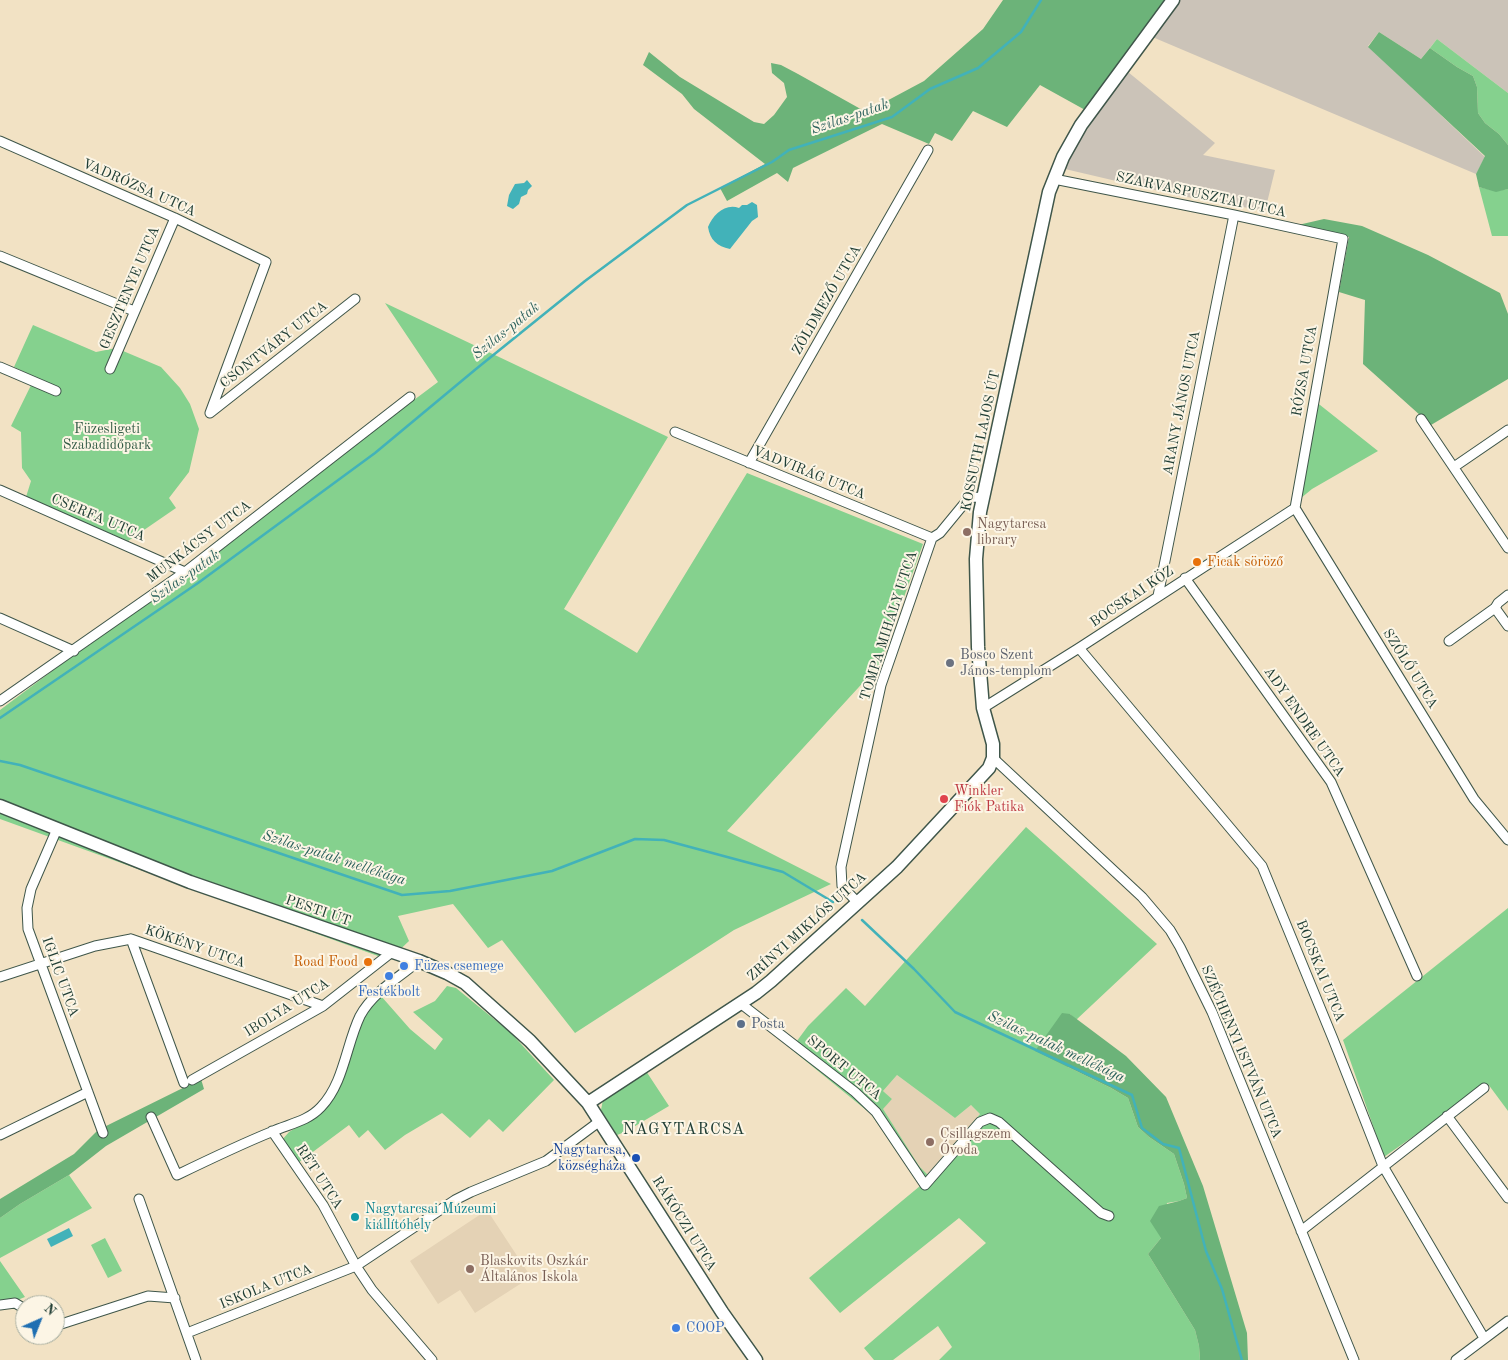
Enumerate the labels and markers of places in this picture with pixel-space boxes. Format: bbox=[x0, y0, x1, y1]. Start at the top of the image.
place label: Nagytarcsa library bbox=[977, 516, 1046, 548]
marker: Nagytarcsa library bbox=[961, 526, 973, 538]
place label: Ficak söröző bbox=[1207, 554, 1283, 570]
marker: Ficak söröző bbox=[1191, 556, 1203, 568]
place label: Bosco Szent János-templom bbox=[960, 647, 1052, 680]
marker: Bosco Szent János-templom bbox=[944, 657, 956, 669]
place label: Winkler Fiók Patika bbox=[954, 783, 1024, 816]
marker: Winkler Fiók Patika bbox=[938, 793, 950, 805]
place label: Road Food bbox=[293, 954, 358, 970]
marker: Road Food bbox=[362, 956, 374, 968]
place label: Füzes csemege bbox=[414, 958, 504, 974]
marker: Füzes csemege bbox=[398, 960, 410, 972]
marker: Festékbolt bbox=[383, 970, 395, 982]
place label: Festékbolt bbox=[358, 984, 420, 1000]
place label: Posta bbox=[751, 1016, 785, 1032]
marker: Posta bbox=[735, 1018, 747, 1030]
place label: Csillagszem Óvoda bbox=[940, 1126, 1011, 1158]
marker: Csillagszem Óvoda bbox=[924, 1136, 936, 1148]
place label: Nagytarcsa, községháza bbox=[553, 1142, 626, 1174]
marker: Nagytarcsa, községháza bbox=[630, 1152, 642, 1164]
place label: Nagytarcsai Múzeumi kiállítóhely bbox=[365, 1201, 496, 1234]
marker: Nagytarcsai Múzeumi kiállítóhely bbox=[349, 1211, 361, 1223]
place label: Blaskovits Oszkár Általános Iskola bbox=[480, 1253, 588, 1285]
marker: Blaskovits Oszkár Általános Iskola bbox=[464, 1263, 476, 1275]
place label: COOP bbox=[686, 1320, 724, 1336]
marker: COOP bbox=[670, 1322, 682, 1334]

